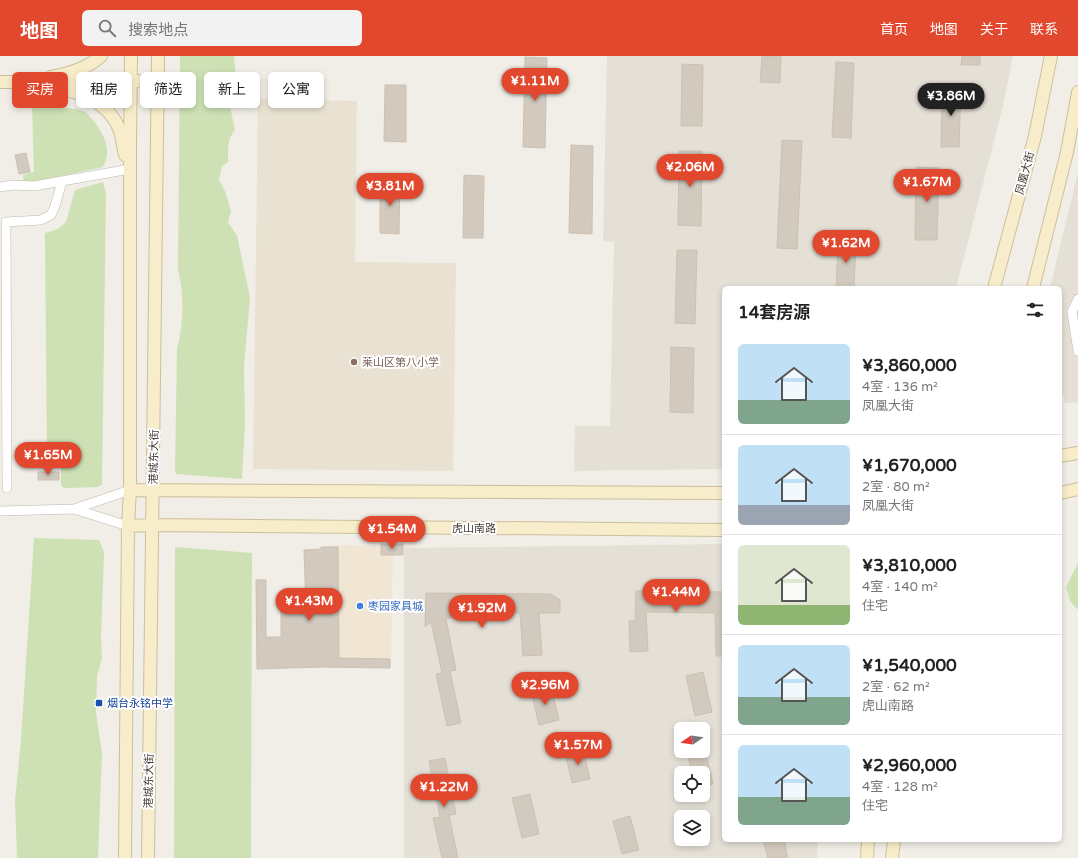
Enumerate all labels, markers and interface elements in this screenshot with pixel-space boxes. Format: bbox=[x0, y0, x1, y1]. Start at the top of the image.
search box bbox=[82, 10, 362, 46]
icon: search bbox=[96, 17, 118, 39]
text: 地图 bbox=[20, 20, 58, 42]
text: 搜索地点 bbox=[128, 21, 188, 39]
text: 首页 bbox=[880, 21, 908, 38]
text: 地图 bbox=[930, 21, 958, 38]
text: 关于 bbox=[980, 21, 1008, 38]
text: 联系 bbox=[1030, 21, 1058, 38]
pin: ¥1.11M bbox=[502, 68, 568, 102]
chip: 买房 bbox=[12, 72, 68, 108]
chip: 租房 bbox=[76, 72, 132, 108]
chip: 筛选 bbox=[140, 72, 196, 108]
chip: 新上 bbox=[204, 72, 260, 108]
chip: 公寓 bbox=[268, 72, 324, 108]
text: ¥1.11M bbox=[511, 73, 559, 89]
pin: ¥3.86M bbox=[918, 83, 984, 117]
text: ¥3.86M bbox=[927, 88, 975, 104]
street label: 凤凰大街 bbox=[1013, 150, 1037, 196]
pin: ¥2.06M bbox=[657, 154, 723, 188]
text: ¥2.06M bbox=[666, 159, 714, 175]
pin: ¥1.67M bbox=[894, 169, 960, 203]
pin: ¥3.81M bbox=[357, 173, 423, 207]
text: ¥1.67M bbox=[903, 174, 951, 190]
text: ¥3.81M bbox=[366, 178, 414, 194]
pin: ¥1.62M bbox=[813, 230, 879, 264]
text: ¥1.62M bbox=[822, 235, 870, 251]
icon: filters bbox=[1024, 299, 1046, 321]
text: 14套房源 bbox=[738, 302, 810, 323]
text: ¥3,860,000 bbox=[862, 355, 957, 376]
place label: 莱山区第八小学 bbox=[362, 356, 439, 369]
marker: 莱山区第八小学 bbox=[349, 357, 359, 367]
icon: home bbox=[770, 360, 818, 408]
text: 4室 · 136 m² bbox=[862, 379, 938, 395]
text: 凤凰大街 bbox=[862, 398, 914, 414]
street label: 港城东大街 bbox=[147, 429, 161, 485]
pin: ¥1.65M bbox=[15, 442, 81, 476]
text: ¥1.65M bbox=[24, 447, 72, 463]
text: ¥1,670,000 bbox=[862, 455, 957, 476]
icon: home bbox=[770, 461, 818, 509]
text: 2室 · 80 m² bbox=[862, 479, 930, 495]
text: 凤凰大街 bbox=[862, 498, 914, 514]
pin: ¥1.54M bbox=[359, 516, 425, 550]
text: ¥1.54M bbox=[368, 521, 416, 537]
street label: 虎山南路 bbox=[452, 522, 496, 535]
text: ¥3,810,000 bbox=[862, 555, 957, 576]
icon: home bbox=[770, 561, 818, 609]
pin: ¥1.44M bbox=[643, 579, 709, 613]
text: 4室 · 140 m² bbox=[862, 579, 938, 595]
text: ¥1.44M bbox=[652, 584, 700, 600]
pin: ¥1.43M bbox=[276, 588, 342, 622]
text: ¥1.43M bbox=[285, 593, 333, 609]
pin: ¥1.92M bbox=[449, 595, 515, 629]
text: 住宅 bbox=[862, 598, 888, 614]
place label: 枣园家具城 bbox=[368, 600, 423, 613]
text: ¥1.92M bbox=[458, 600, 506, 616]
marker: 枣园家具城 bbox=[355, 601, 365, 611]
text: ¥1,540,000 bbox=[862, 655, 957, 676]
icon: home bbox=[770, 661, 818, 709]
pin: ¥2.96M bbox=[512, 672, 578, 706]
text: ¥2.96M bbox=[521, 677, 569, 693]
text: 2室 · 62 m² bbox=[862, 679, 930, 695]
place label: 烟台永铭中学 bbox=[107, 697, 173, 710]
marker: 烟台永铭中学 bbox=[94, 698, 104, 708]
text: 虎山南路 bbox=[862, 698, 914, 714]
north arrow bbox=[674, 722, 710, 758]
map controls bbox=[674, 722, 710, 846]
pin: ¥1.57M bbox=[545, 732, 611, 766]
text: ¥1.57M bbox=[554, 737, 602, 753]
street label: 港城东大街 bbox=[142, 753, 156, 809]
text: ¥2,960,000 bbox=[862, 755, 957, 776]
icon: home bbox=[770, 761, 818, 809]
button: locate bbox=[674, 766, 710, 802]
pin: ¥1.22M bbox=[411, 774, 477, 808]
text: ¥1.22M bbox=[420, 779, 468, 795]
text: 4室 · 128 m² bbox=[862, 779, 938, 795]
text: 住宅 bbox=[862, 798, 888, 814]
button: layers bbox=[674, 810, 710, 846]

